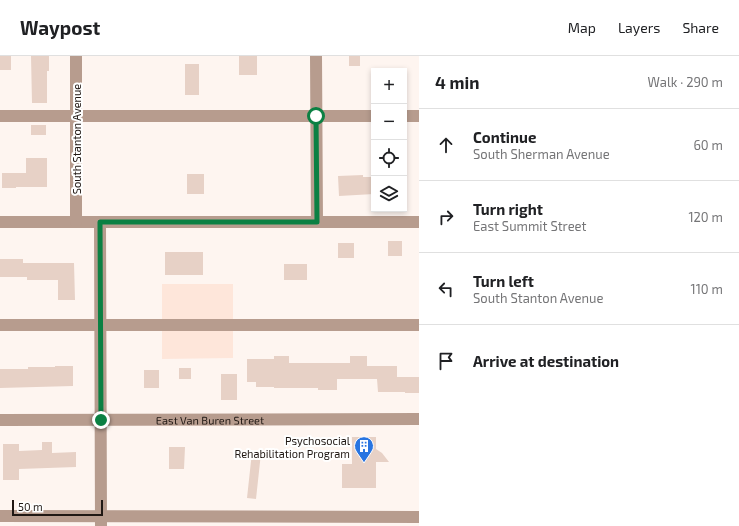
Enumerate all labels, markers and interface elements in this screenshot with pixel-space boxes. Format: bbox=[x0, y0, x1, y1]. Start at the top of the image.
text: Waypost bbox=[20, 16, 100, 39]
text: Map bbox=[568, 19, 596, 36]
text: Layers bbox=[618, 19, 660, 36]
text: Share bbox=[682, 19, 719, 36]
map controls bbox=[371, 68, 407, 212]
button: + bbox=[371, 68, 407, 104]
text: 4 min bbox=[435, 72, 479, 92]
text: Walk · 290 m bbox=[648, 74, 723, 90]
street label: South Stanton Avenue bbox=[70, 84, 83, 194]
button: − bbox=[371, 104, 407, 140]
route start bbox=[307, 107, 325, 125]
text: Continue bbox=[473, 128, 536, 146]
icon: ahead bbox=[435, 134, 457, 156]
text: 60 m bbox=[693, 137, 723, 153]
button: locate bbox=[371, 140, 407, 176]
text: South Sherman Avenue bbox=[473, 146, 610, 162]
button: layers bbox=[371, 176, 407, 212]
text: Turn right bbox=[473, 200, 543, 218]
icon: right bbox=[435, 206, 457, 228]
text: 120 m bbox=[688, 209, 723, 225]
text: East Summit Street bbox=[473, 218, 587, 234]
text: Turn left bbox=[473, 272, 534, 290]
icon: left bbox=[435, 278, 457, 300]
text: 110 m bbox=[691, 281, 723, 297]
text: South Stanton Avenue bbox=[473, 290, 603, 306]
icon: arrive bbox=[435, 350, 457, 372]
text: Arrive at destination bbox=[473, 352, 619, 370]
route end bbox=[92, 411, 110, 429]
street label: East Van Buren Street bbox=[156, 413, 264, 426]
place label: Psychosocial Rehabilitation Program bbox=[234, 434, 351, 460]
building icon: Psychosocial Rehabilitation Program bbox=[353, 435, 375, 463]
scale bar bbox=[12, 498, 103, 517]
text: 50 m bbox=[18, 500, 43, 513]

